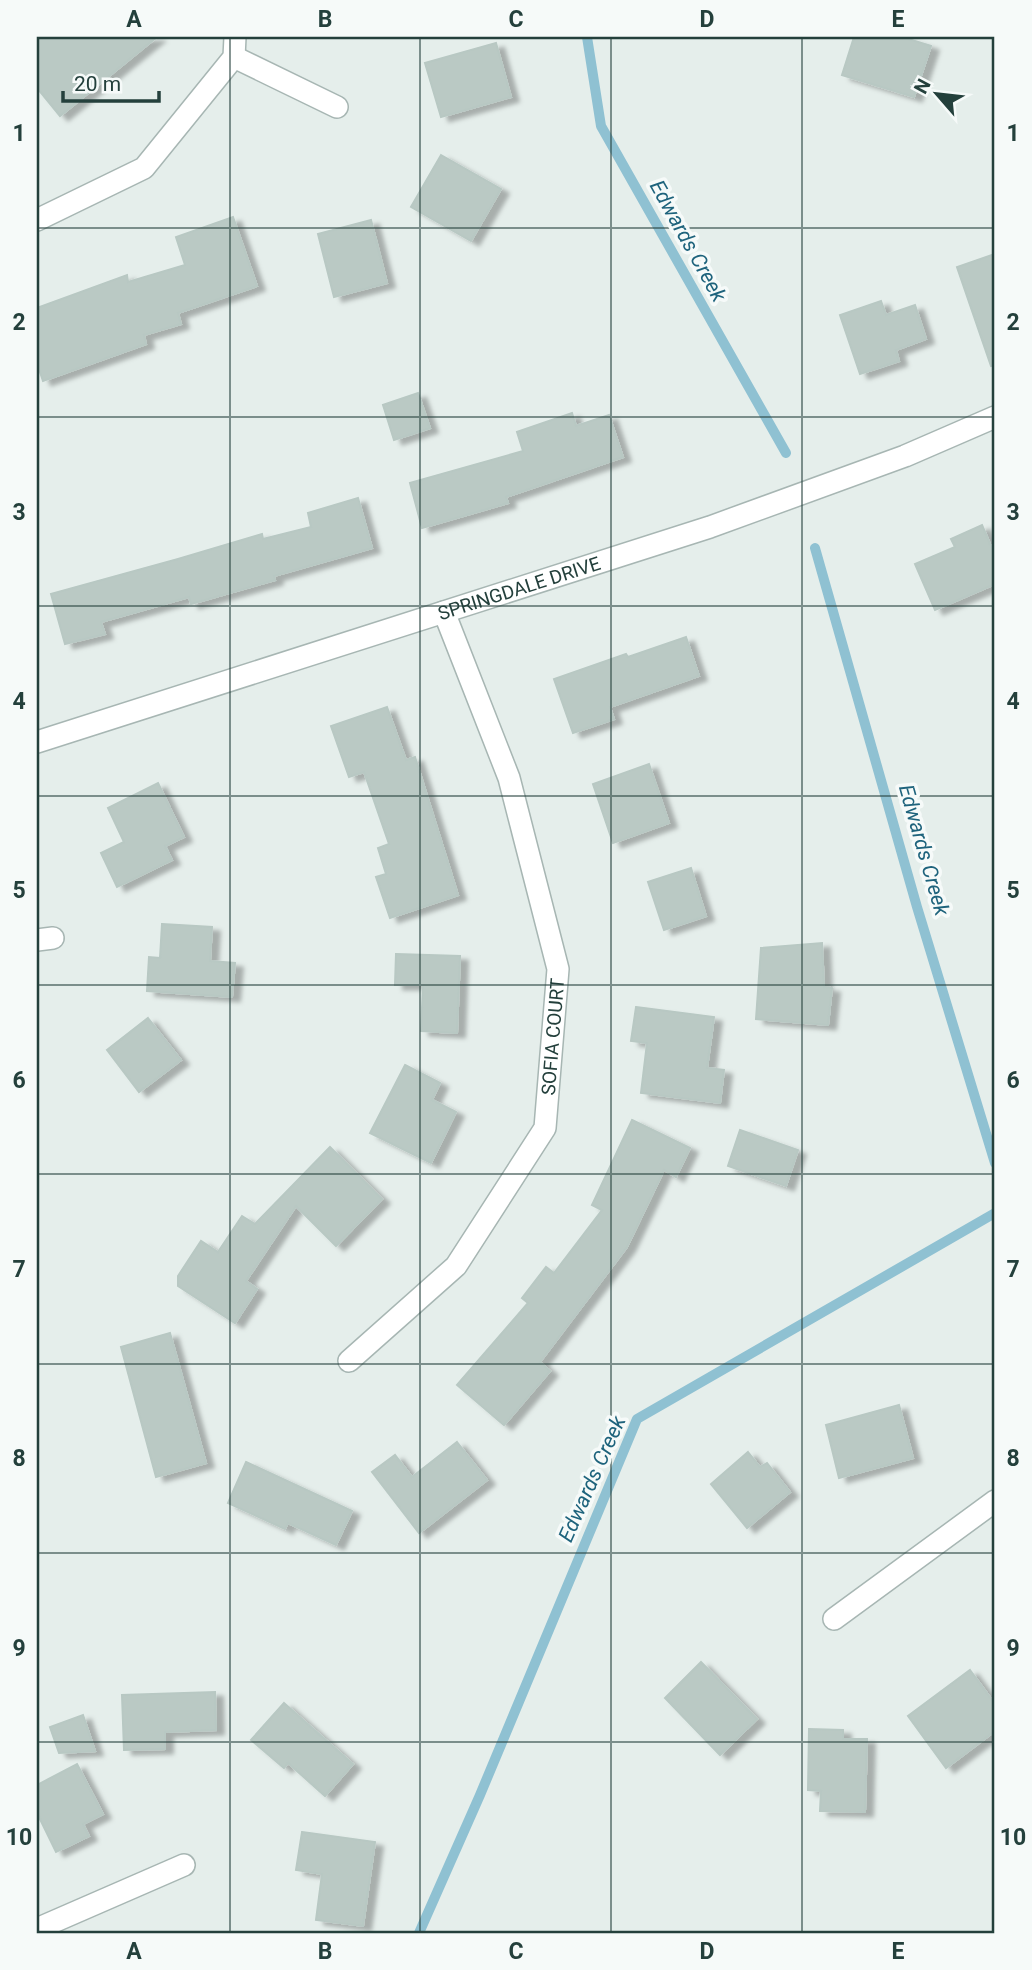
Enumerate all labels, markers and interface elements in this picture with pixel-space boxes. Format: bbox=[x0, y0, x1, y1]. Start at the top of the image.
text: A bbox=[126, 6, 142, 33]
text: B bbox=[318, 6, 332, 33]
text: C bbox=[508, 6, 524, 33]
text: D bbox=[700, 6, 714, 33]
text: E bbox=[892, 6, 905, 33]
scale bar bbox=[63, 60, 159, 104]
north arrow bbox=[902, 60, 972, 130]
text: 20 m bbox=[74, 72, 121, 96]
text: N bbox=[909, 75, 936, 98]
text: 1 bbox=[12, 120, 26, 147]
text: 1 bbox=[1006, 120, 1020, 147]
water label: Edwards Creek bbox=[645, 176, 732, 306]
text: 2 bbox=[12, 309, 26, 336]
text: 2 bbox=[1006, 309, 1020, 336]
text: 3 bbox=[12, 499, 26, 526]
text: 3 bbox=[1006, 499, 1020, 526]
street label: SPRINGDALE DRIVE bbox=[435, 551, 603, 625]
text: 4 bbox=[12, 688, 26, 715]
text: 4 bbox=[1006, 688, 1020, 715]
water label: Edwards Creek bbox=[894, 782, 954, 919]
text: 5 bbox=[12, 877, 26, 904]
text: 5 bbox=[1006, 877, 1020, 904]
street label: SOFIA COURT bbox=[536, 977, 569, 1096]
text: 6 bbox=[12, 1067, 26, 1094]
text: 6 bbox=[1006, 1067, 1020, 1094]
text: 7 bbox=[12, 1256, 26, 1283]
text: 7 bbox=[1006, 1256, 1020, 1283]
water label: Edwards Creek bbox=[554, 1412, 631, 1546]
text: 8 bbox=[12, 1445, 26, 1472]
text: 8 bbox=[1006, 1445, 1020, 1472]
text: 9 bbox=[12, 1635, 26, 1662]
text: 9 bbox=[1006, 1635, 1020, 1662]
text: 10 bbox=[6, 1824, 32, 1851]
text: 10 bbox=[1000, 1824, 1026, 1851]
text: A bbox=[126, 1938, 142, 1965]
text: B bbox=[318, 1938, 332, 1965]
text: C bbox=[508, 1938, 524, 1965]
text: D bbox=[700, 1938, 714, 1965]
text: E bbox=[892, 1938, 905, 1965]

